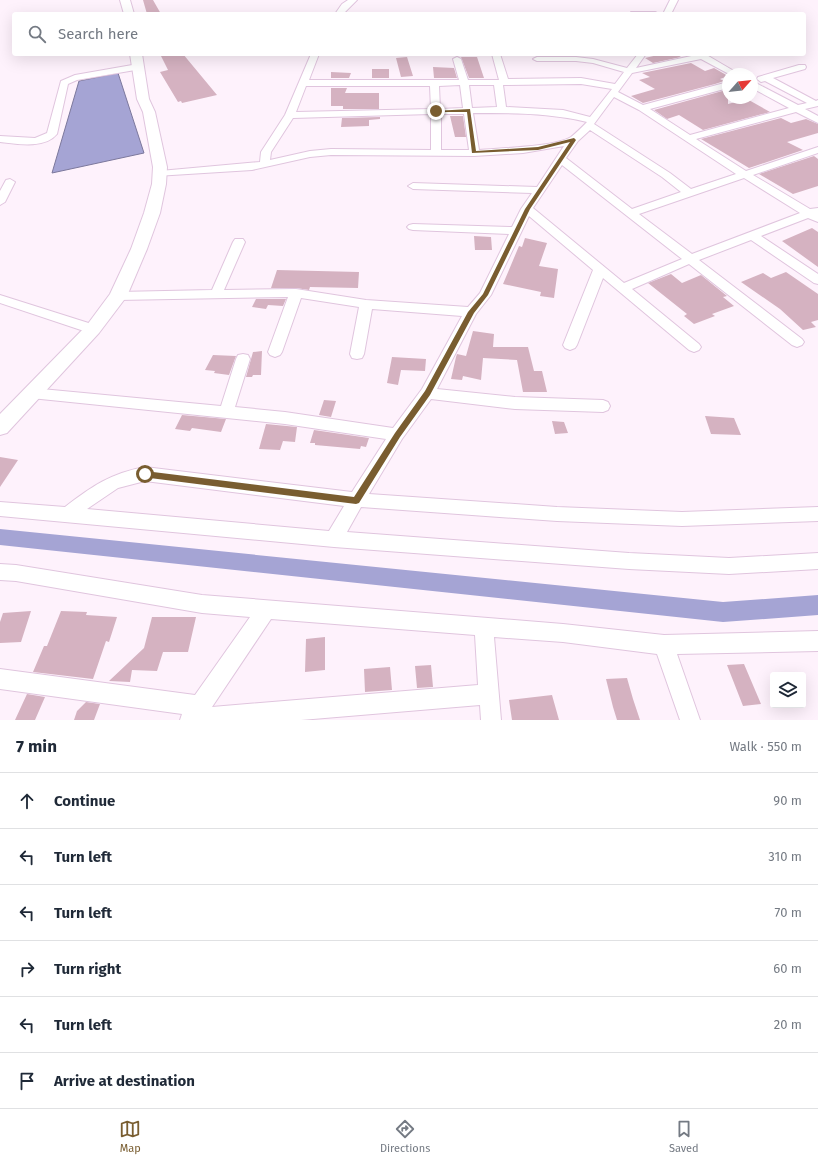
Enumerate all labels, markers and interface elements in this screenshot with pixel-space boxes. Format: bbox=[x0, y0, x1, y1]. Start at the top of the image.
search box bbox=[12, 12, 806, 56]
icon: search bbox=[26, 23, 48, 45]
text: Search here bbox=[58, 25, 138, 43]
north arrow bbox=[722, 68, 758, 104]
route end bbox=[427, 102, 445, 120]
route start bbox=[136, 465, 154, 483]
map controls bbox=[770, 672, 806, 708]
button: layers bbox=[770, 672, 806, 708]
text: 7 min bbox=[16, 736, 57, 757]
text: Walk · 550 m bbox=[729, 739, 802, 754]
icon: ahead bbox=[16, 790, 38, 812]
text: Continue bbox=[54, 792, 115, 810]
text: 90 m bbox=[773, 793, 802, 808]
icon: left bbox=[16, 846, 38, 868]
text: Turn left bbox=[54, 848, 112, 866]
text: 310 m bbox=[768, 849, 802, 864]
icon: left bbox=[16, 902, 38, 924]
text: Turn left bbox=[54, 904, 112, 922]
text: 70 m bbox=[775, 905, 802, 920]
icon: right bbox=[16, 958, 38, 980]
text: Turn right bbox=[54, 960, 121, 978]
text: 60 m bbox=[773, 961, 802, 976]
icon: left bbox=[16, 1014, 38, 1036]
text: Turn left bbox=[54, 1016, 112, 1034]
text: 20 m bbox=[774, 1017, 802, 1032]
icon: arrive bbox=[16, 1070, 38, 1092]
text: Arrive at destination bbox=[54, 1072, 195, 1090]
tab: Map bbox=[119, 1118, 141, 1155]
tab: Directions bbox=[380, 1118, 430, 1155]
tab: Saved bbox=[669, 1118, 699, 1155]

